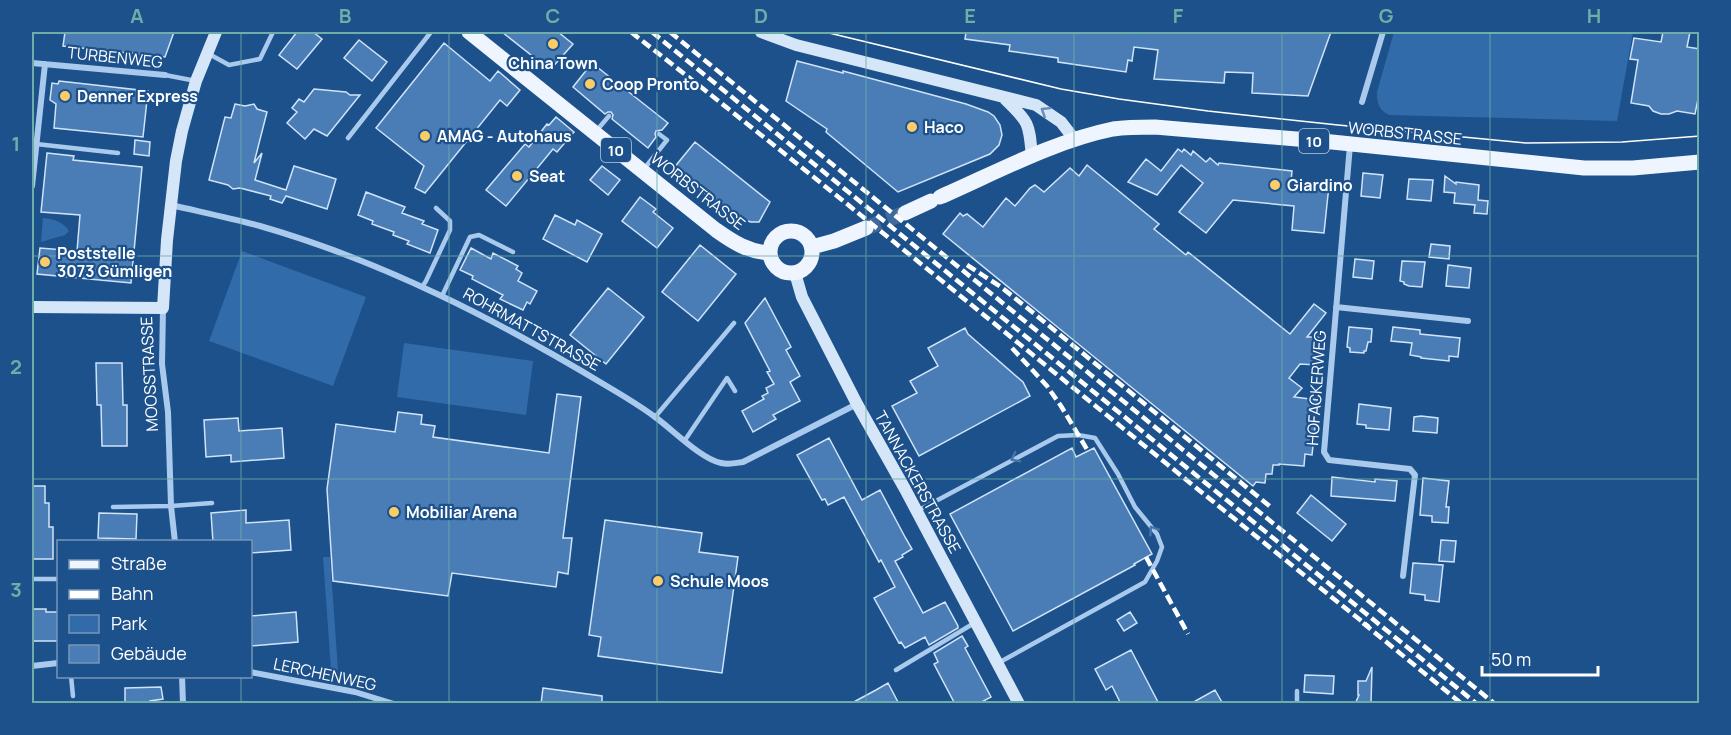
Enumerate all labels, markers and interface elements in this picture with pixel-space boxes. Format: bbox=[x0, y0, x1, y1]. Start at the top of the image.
text: A bbox=[130, 2, 144, 29]
text: B bbox=[339, 2, 352, 29]
text: C bbox=[546, 2, 560, 29]
text: D bbox=[754, 2, 768, 29]
text: E bbox=[964, 2, 976, 29]
text: F bbox=[1173, 2, 1184, 29]
text: G bbox=[1379, 2, 1394, 29]
text: H bbox=[1587, 2, 1601, 29]
marker: China Town bbox=[546, 37, 560, 51]
street label: TURBENWEG bbox=[66, 41, 164, 73]
place label: China Town bbox=[508, 52, 598, 74]
place label: Coop Pronto bbox=[602, 73, 699, 95]
marker: Coop Pronto bbox=[583, 77, 597, 91]
place label: Denner Express bbox=[77, 85, 198, 107]
marker: Denner Express bbox=[58, 89, 72, 103]
one-way arrow bbox=[1041, 107, 1052, 118]
place label: Haco bbox=[924, 116, 964, 138]
street label: WORBSTRASSE bbox=[1347, 116, 1463, 150]
marker: Haco bbox=[905, 120, 919, 134]
place label: AMAG - Autohaus bbox=[437, 125, 572, 147]
marker: AMAG - Autohaus bbox=[418, 129, 432, 143]
road number: 10 bbox=[1299, 129, 1329, 153]
text: 1 bbox=[12, 130, 20, 157]
road number: 10 bbox=[601, 138, 631, 162]
street label: WORBSTRASSE bbox=[646, 147, 750, 235]
place label: Seat bbox=[529, 165, 565, 187]
marker: Seat bbox=[510, 169, 524, 183]
place label: Giardino bbox=[1287, 174, 1353, 196]
marker: Giardino bbox=[1268, 178, 1282, 192]
place label: Poststelle 3073 Gümligen bbox=[57, 242, 172, 282]
marker: Poststelle 3073 Gümligen bbox=[38, 255, 52, 269]
street label: ROHRMATTSTRASSE bbox=[459, 282, 605, 376]
street label: MOOSSTRASSE bbox=[135, 316, 163, 432]
street label: HOFACKERWEG bbox=[1301, 330, 1331, 446]
text: 2 bbox=[10, 353, 22, 380]
street label: TANNACKERSTRASSE bbox=[870, 407, 966, 557]
one-way arrow bbox=[1011, 451, 1022, 462]
place label: Mobiliar Arena bbox=[406, 501, 517, 523]
marker: Mobiliar Arena bbox=[387, 505, 401, 519]
one-way arrow bbox=[1149, 526, 1160, 537]
legend bbox=[57, 540, 252, 678]
text: Straße bbox=[111, 551, 167, 575]
place label: Schule Moos bbox=[670, 570, 769, 592]
marker: Schule Moos bbox=[651, 574, 665, 588]
text: 3 bbox=[10, 576, 22, 603]
text: Bahn bbox=[111, 581, 153, 605]
text: Park bbox=[111, 611, 148, 635]
scale bar bbox=[1482, 639, 1598, 677]
text: Gebäude bbox=[111, 641, 187, 665]
text: 50 m bbox=[1491, 647, 1531, 671]
street label: LERCHENWEG bbox=[272, 652, 378, 696]

